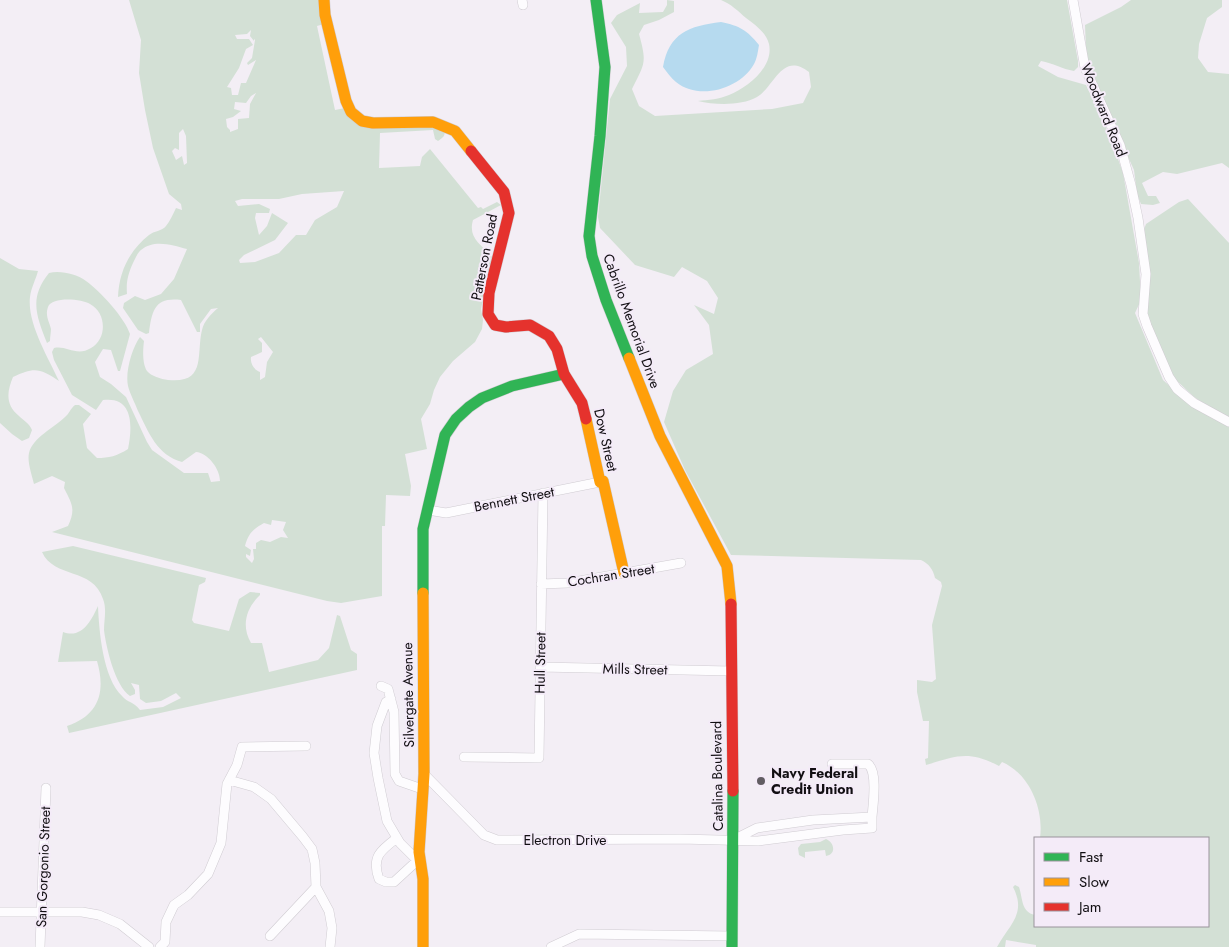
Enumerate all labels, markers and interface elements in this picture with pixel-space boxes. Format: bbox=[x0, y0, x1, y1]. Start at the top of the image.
street label: Woodward Road bbox=[1076, 60, 1132, 160]
street label: Patterson Road bbox=[466, 212, 502, 302]
street label: Cabrillo Memorial Drive bbox=[598, 251, 666, 391]
street label: Dow Street bbox=[589, 407, 623, 474]
street label: Bennett Street bbox=[472, 481, 556, 517]
street label: Cochran Street bbox=[566, 558, 657, 592]
street label: Hull Street bbox=[529, 631, 551, 694]
street label: Silvergate Avenue bbox=[397, 642, 419, 748]
street label: Mills Street bbox=[602, 658, 668, 680]
street label: Catalina Boulevard bbox=[706, 721, 728, 831]
place label: Navy Federal Credit Union bbox=[771, 763, 858, 799]
marker: Navy Federal Credit Union bbox=[755, 775, 767, 787]
street label: San Gorgonio Street bbox=[31, 806, 55, 928]
street label: Electron Drive bbox=[523, 830, 607, 850]
legend bbox=[1034, 837, 1209, 927]
text: Fast bbox=[1079, 846, 1103, 868]
text: Slow bbox=[1079, 871, 1110, 893]
text: Jam bbox=[1077, 896, 1102, 918]

